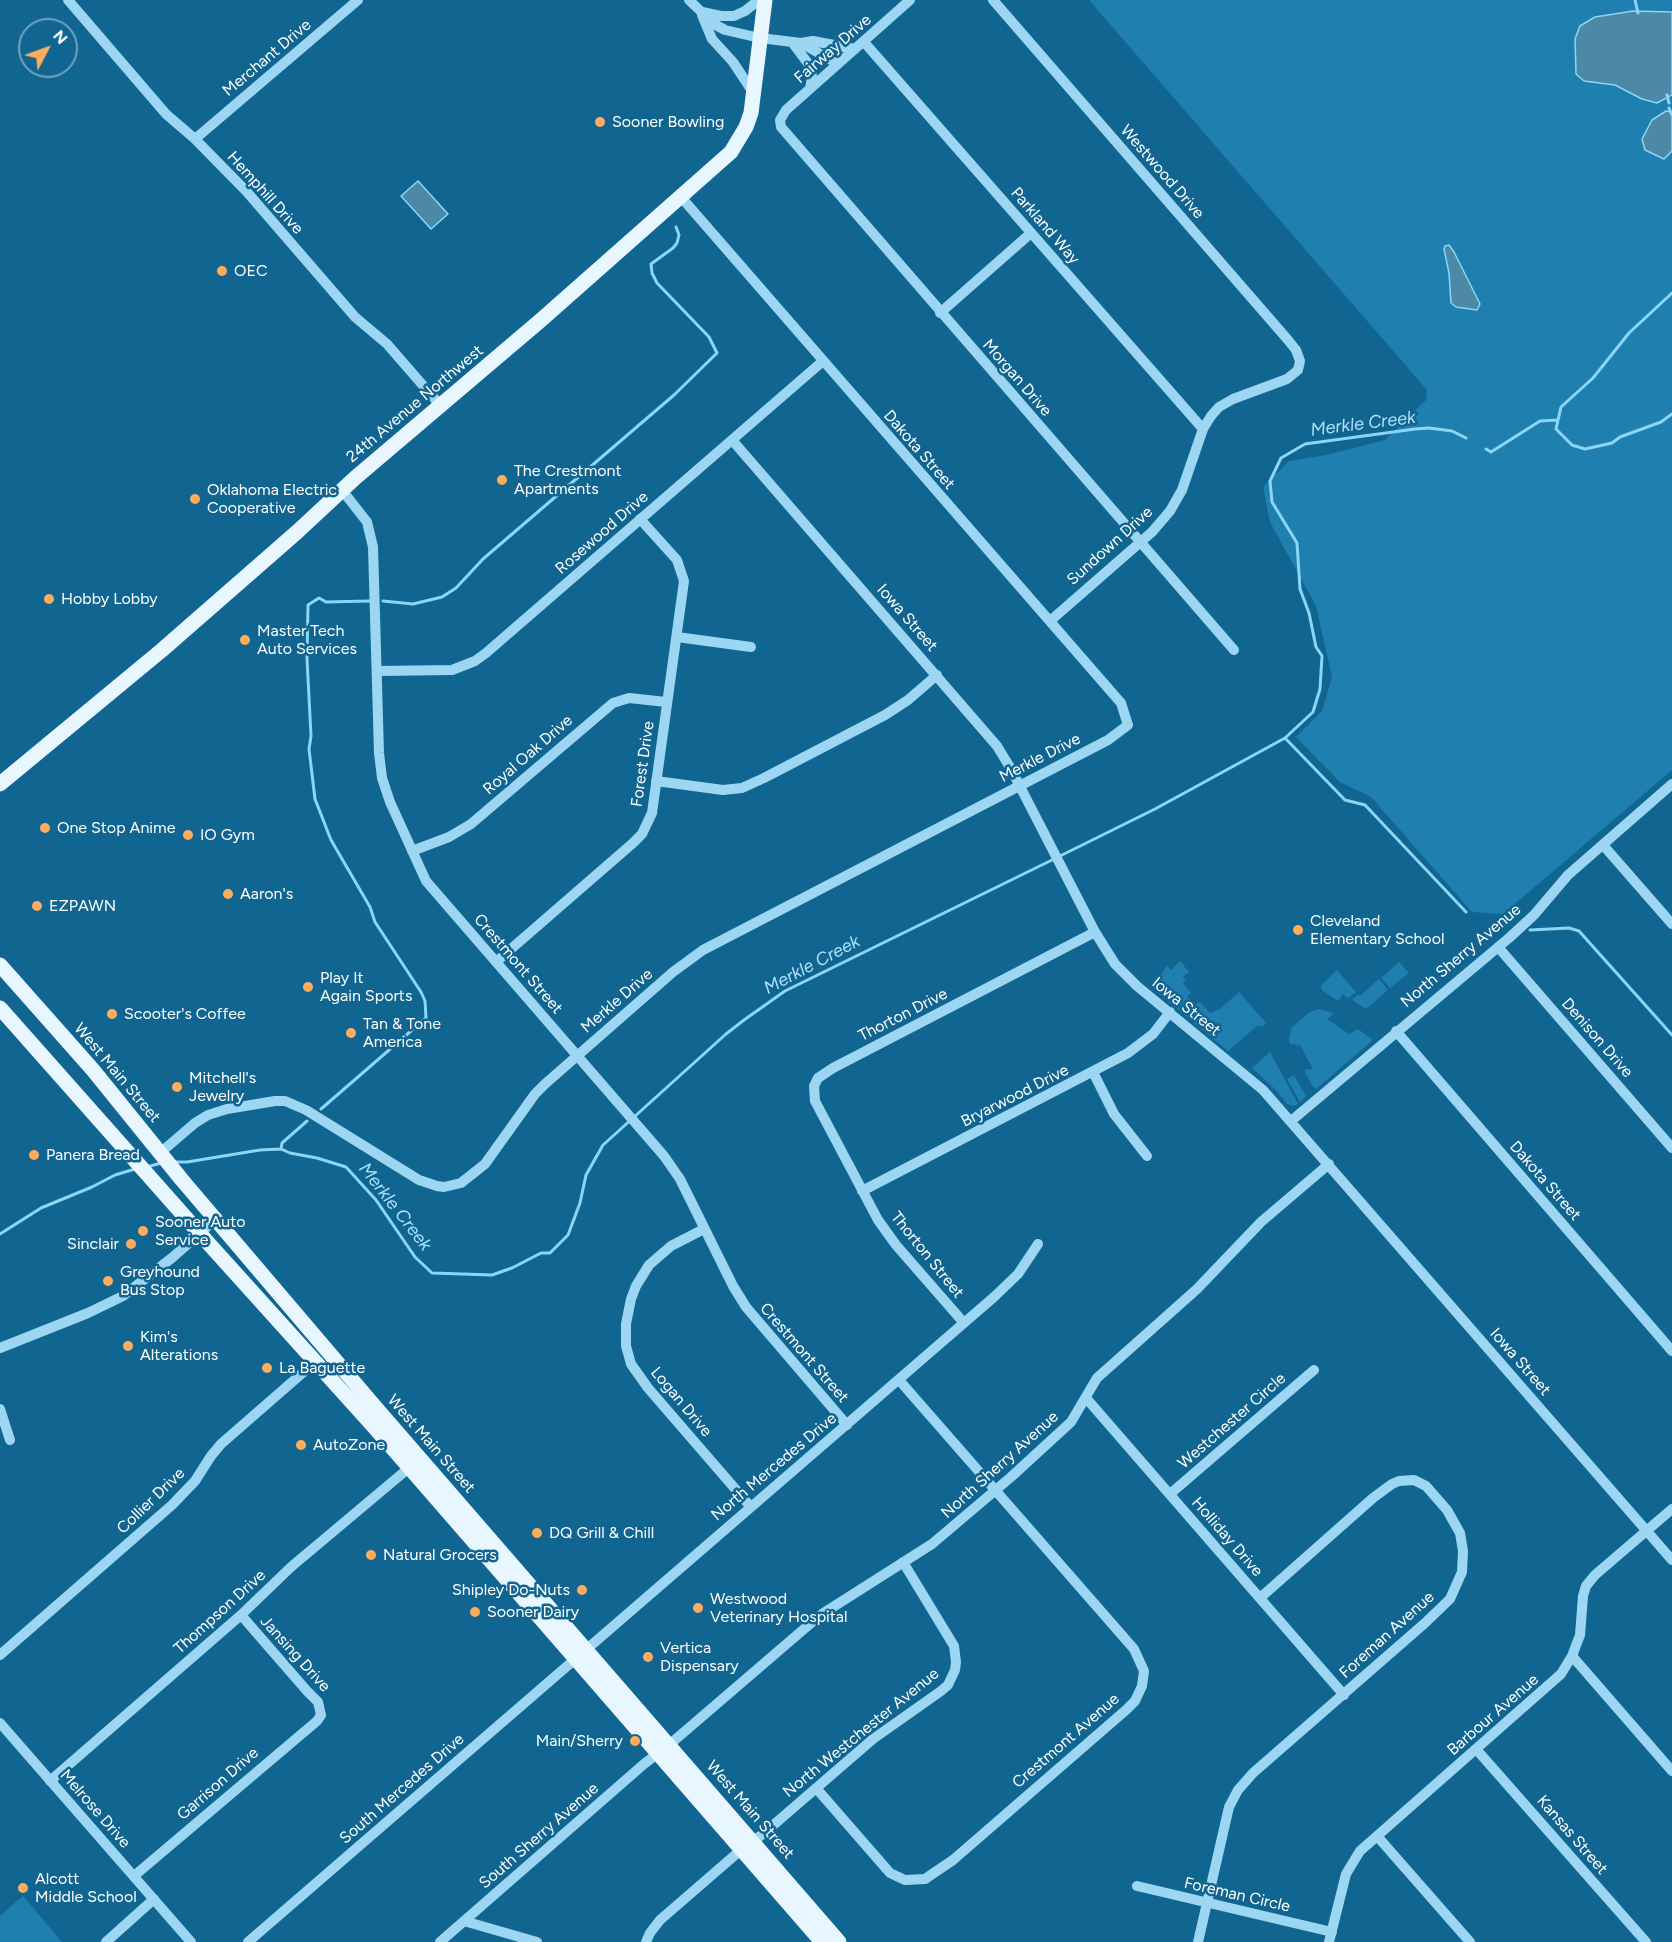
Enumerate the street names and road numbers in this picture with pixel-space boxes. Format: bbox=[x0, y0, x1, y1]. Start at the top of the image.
street label: Fairway Drive bbox=[791, 10, 875, 88]
street label: Merchant Drive bbox=[219, 16, 315, 100]
street label: Westwood Drive bbox=[1116, 121, 1208, 223]
street label: Hemphill Drive bbox=[223, 148, 307, 238]
street label: Parkland Way bbox=[1006, 184, 1084, 268]
street label: Morgan Drive bbox=[978, 336, 1056, 420]
street label: 24th Avenue Northwest bbox=[343, 341, 487, 467]
street label: Dakota Street bbox=[879, 406, 959, 494]
street label: Rosewood Drive bbox=[552, 488, 652, 578]
street label: Sundown Drive bbox=[1063, 503, 1157, 589]
street label: Iowa Street bbox=[873, 581, 941, 655]
street label: Royal Oak Drive bbox=[479, 711, 577, 799]
street label: Forest Drive bbox=[627, 720, 659, 808]
street label: Merkle Drive bbox=[996, 729, 1084, 787]
street label: North Sherry Avenue bbox=[1397, 900, 1525, 1012]
street label: Crestmont Street bbox=[469, 910, 567, 1018]
street label: Merkle Drive bbox=[577, 965, 657, 1037]
street label: Iowa Street bbox=[1148, 974, 1224, 1040]
street label: Thorton Drive bbox=[855, 984, 951, 1046]
street label: Denison Drive bbox=[1557, 994, 1637, 1082]
street label: West Main Street bbox=[70, 1019, 164, 1127]
street label: Bryarwood Drive bbox=[958, 1061, 1072, 1131]
street label: Dakota Street bbox=[1505, 1137, 1585, 1225]
street label: Thorton Street bbox=[886, 1208, 968, 1302]
street label: Crestmont Street bbox=[755, 1299, 853, 1407]
street label: Iowa Street bbox=[1486, 1325, 1554, 1399]
street label: Logan Drive bbox=[646, 1363, 716, 1441]
street label: Westchester Circle bbox=[1174, 1369, 1290, 1473]
street label: West Main Street bbox=[383, 1391, 479, 1497]
street label: North Sherry Avenue bbox=[938, 1407, 1062, 1523]
street label: North Mercedes Drive bbox=[707, 1409, 841, 1525]
street label: Collier Drive bbox=[113, 1464, 189, 1538]
street label: Holliday Drive bbox=[1187, 1493, 1267, 1581]
street label: Thompson Drive bbox=[170, 1566, 270, 1658]
street label: Foreman Avenue bbox=[1336, 1587, 1438, 1683]
street label: Jansing Drive bbox=[256, 1612, 334, 1696]
street label: North Westchester Avenue bbox=[779, 1664, 943, 1802]
street label: Barbour Avenue bbox=[1444, 1670, 1542, 1760]
street label: Crestmont Avenue bbox=[1009, 1689, 1123, 1793]
street label: South Mercedes Drive bbox=[336, 1730, 468, 1848]
street label: Garrison Drive bbox=[173, 1743, 263, 1825]
street label: West Main Street bbox=[702, 1757, 798, 1863]
street label: Melrose Drive bbox=[56, 1766, 134, 1852]
street label: South Sherry Avenue bbox=[475, 1779, 603, 1893]
street label: Kansas Street bbox=[1532, 1792, 1612, 1878]
street label: Foreman Circle bbox=[1182, 1873, 1292, 1917]

